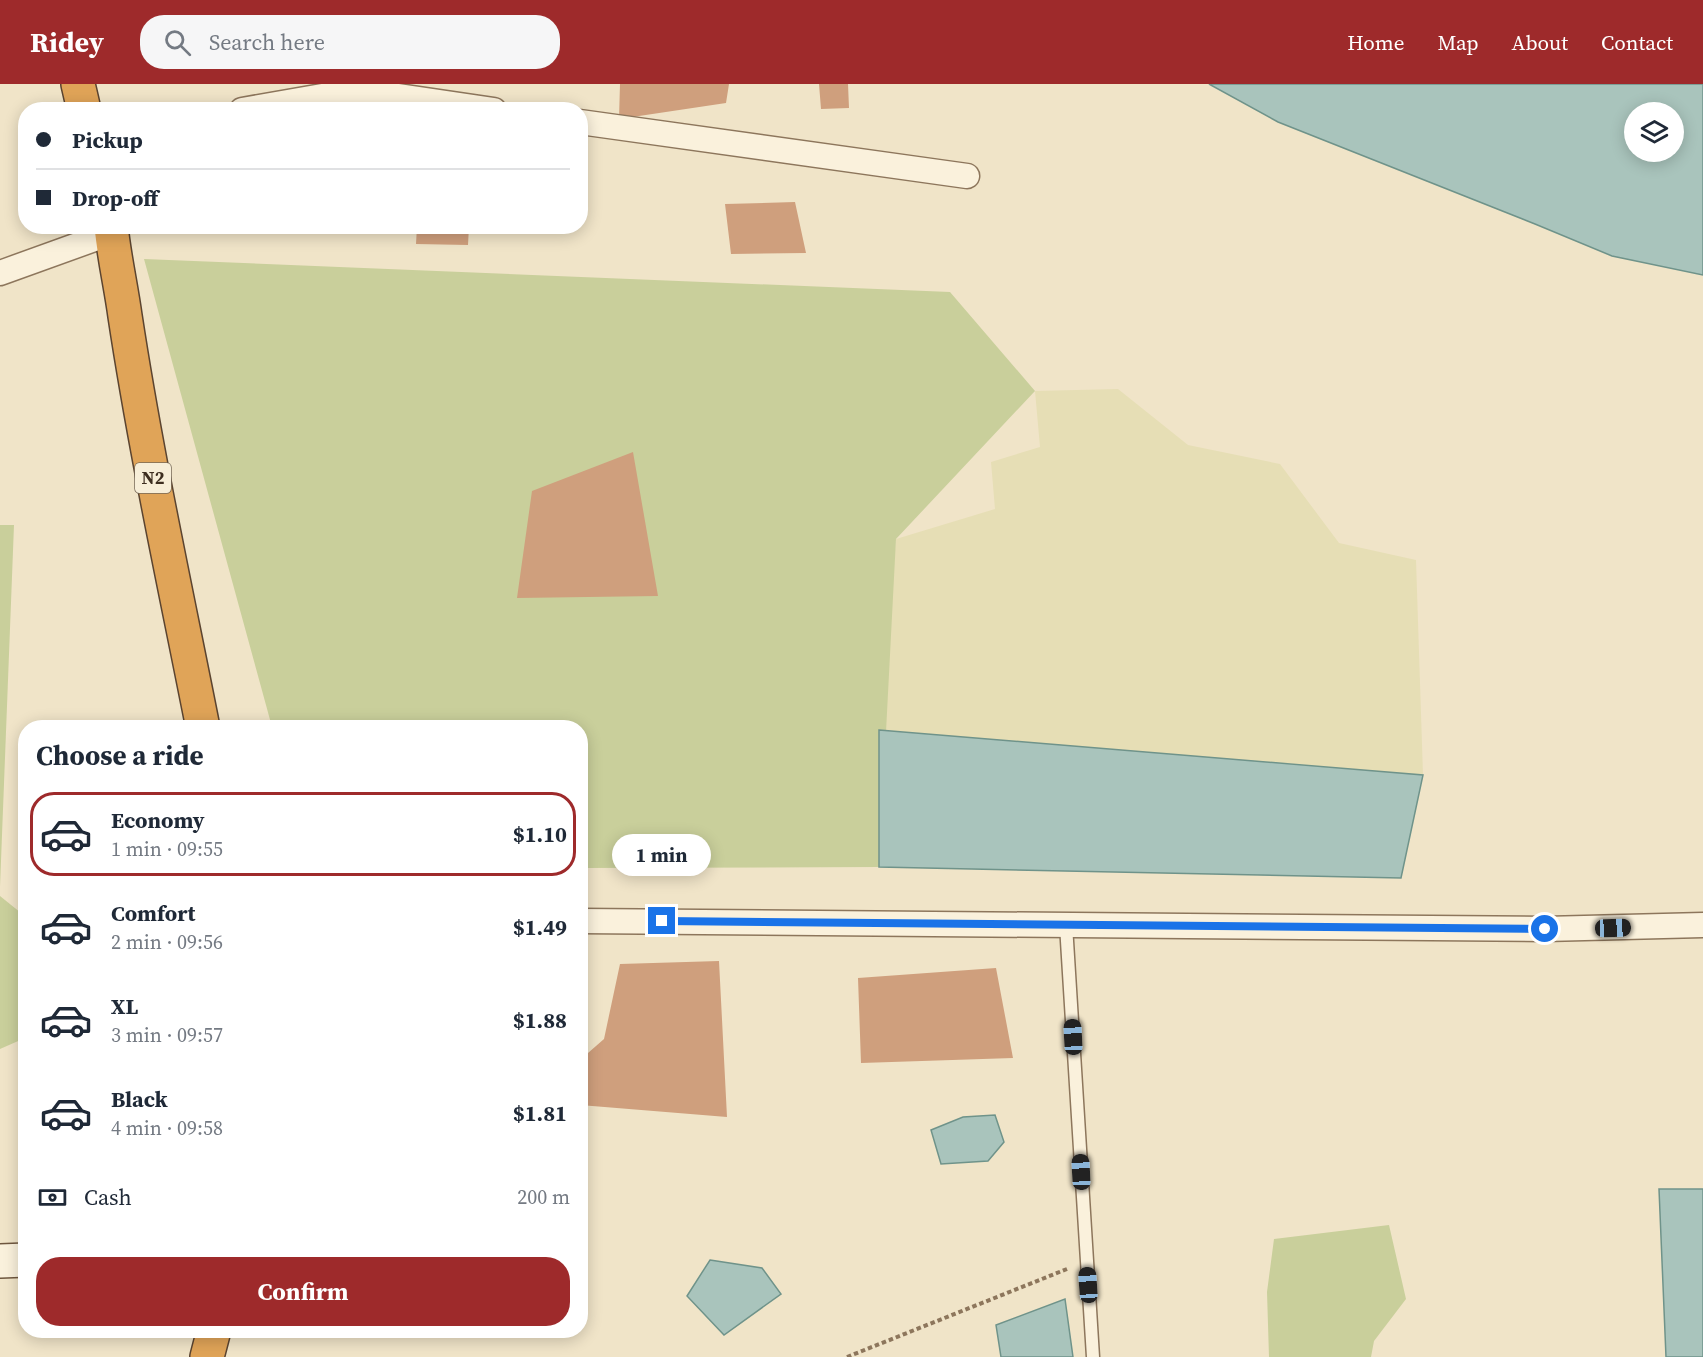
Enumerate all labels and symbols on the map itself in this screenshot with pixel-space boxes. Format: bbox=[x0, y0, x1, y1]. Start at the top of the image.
road number: N2 bbox=[135, 463, 171, 493]
callout: 1 min bbox=[612, 834, 712, 876]
route end bbox=[648, 907, 675, 934]
route start bbox=[1531, 915, 1558, 942]
car bbox=[1595, 918, 1631, 938]
car bbox=[1063, 1019, 1083, 1055]
car bbox=[1071, 1154, 1091, 1190]
car bbox=[1078, 1266, 1098, 1304]

